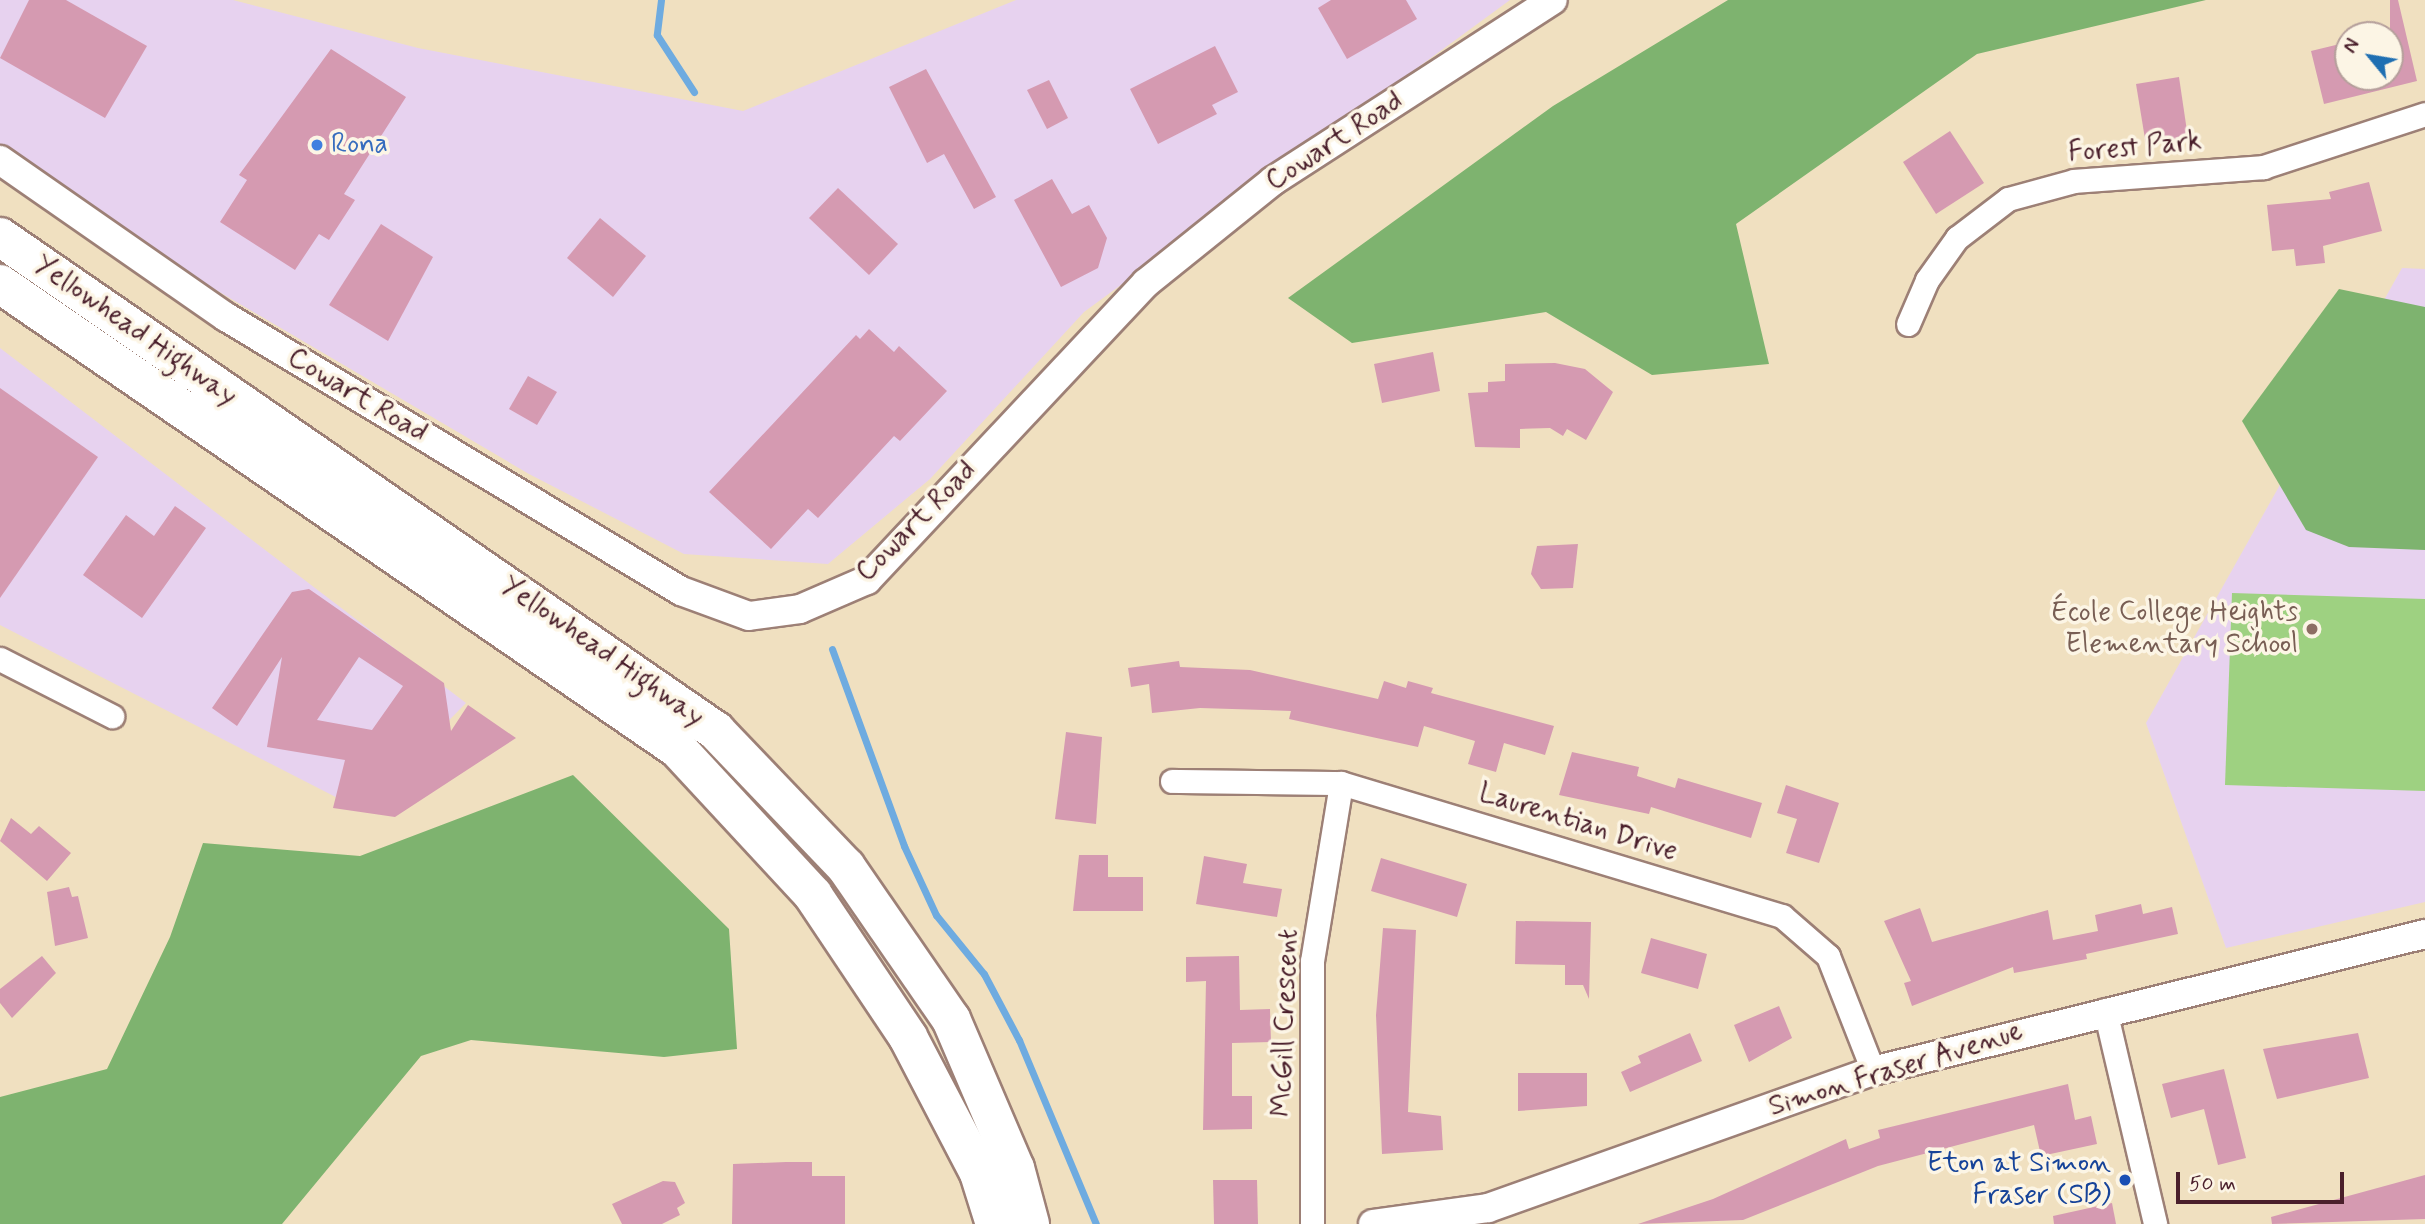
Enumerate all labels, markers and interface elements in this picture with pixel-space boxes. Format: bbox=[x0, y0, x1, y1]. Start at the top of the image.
north arrow bbox=[2334, 21, 2404, 91]
text: N bbox=[2338, 35, 2366, 58]
street label: Cowart Road bbox=[1260, 85, 1410, 199]
street label: Forest Park bbox=[2067, 125, 2203, 171]
place label: Rona bbox=[331, 128, 388, 162]
marker: Rona bbox=[309, 137, 325, 153]
street label: Yellowhead Highway bbox=[28, 249, 242, 413]
street label: Cowart Road bbox=[281, 341, 433, 451]
street label: Cowart Road bbox=[850, 455, 984, 589]
street label: Yellowhead Highway bbox=[495, 570, 709, 734]
place label: École College Heights Elementary School bbox=[2051, 596, 2298, 662]
marker: École College Heights Elementary School bbox=[2304, 621, 2320, 637]
street label: Laurentian Drive bbox=[1476, 777, 1680, 869]
street label: McGill Crescent bbox=[1266, 926, 1306, 1120]
street label: Simon Fraser Avenue bbox=[1766, 1016, 2026, 1124]
place label: Eton at Simon Fraser (SB) bbox=[1926, 1147, 2111, 1213]
scale bar bbox=[2180, 1158, 2348, 1202]
text: 50 m bbox=[2189, 1170, 2236, 1198]
marker: Eton at Simon Fraser (SB) bbox=[2117, 1172, 2133, 1188]

